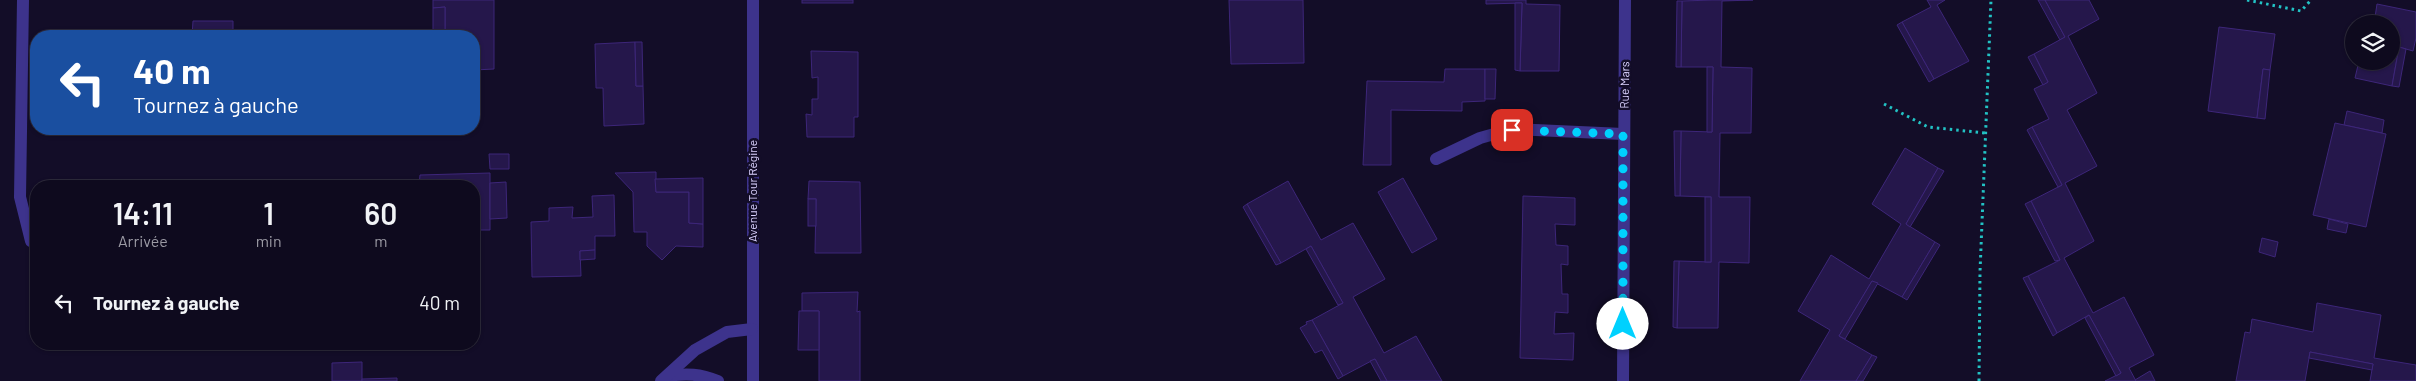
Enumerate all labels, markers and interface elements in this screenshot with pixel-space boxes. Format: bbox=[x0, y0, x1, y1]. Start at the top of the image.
map controls bbox=[2345, 15, 2400, 70]
button: layers bbox=[2345, 15, 2400, 70]
text: 40 m bbox=[133, 49, 210, 91]
icon: left bbox=[50, 50, 115, 115]
street label: Rue Mars bbox=[1617, 61, 1631, 109]
text: Tournez à gauche bbox=[133, 91, 299, 117]
pin bbox=[1491, 109, 1533, 151]
icon: arrive bbox=[1498, 116, 1526, 144]
street label: Avenue Tour Régine bbox=[745, 140, 759, 242]
text: 14:11 bbox=[113, 195, 173, 231]
text: 1 bbox=[263, 195, 274, 231]
text: 60 bbox=[364, 195, 397, 231]
text: Arrivée bbox=[118, 231, 168, 250]
text: min bbox=[256, 231, 282, 250]
text: m bbox=[374, 231, 387, 250]
icon: left bbox=[50, 289, 78, 317]
text: Tournez à gauche bbox=[93, 291, 240, 314]
text: 40 m bbox=[419, 291, 460, 314]
position arrow bbox=[1596, 297, 1648, 349]

